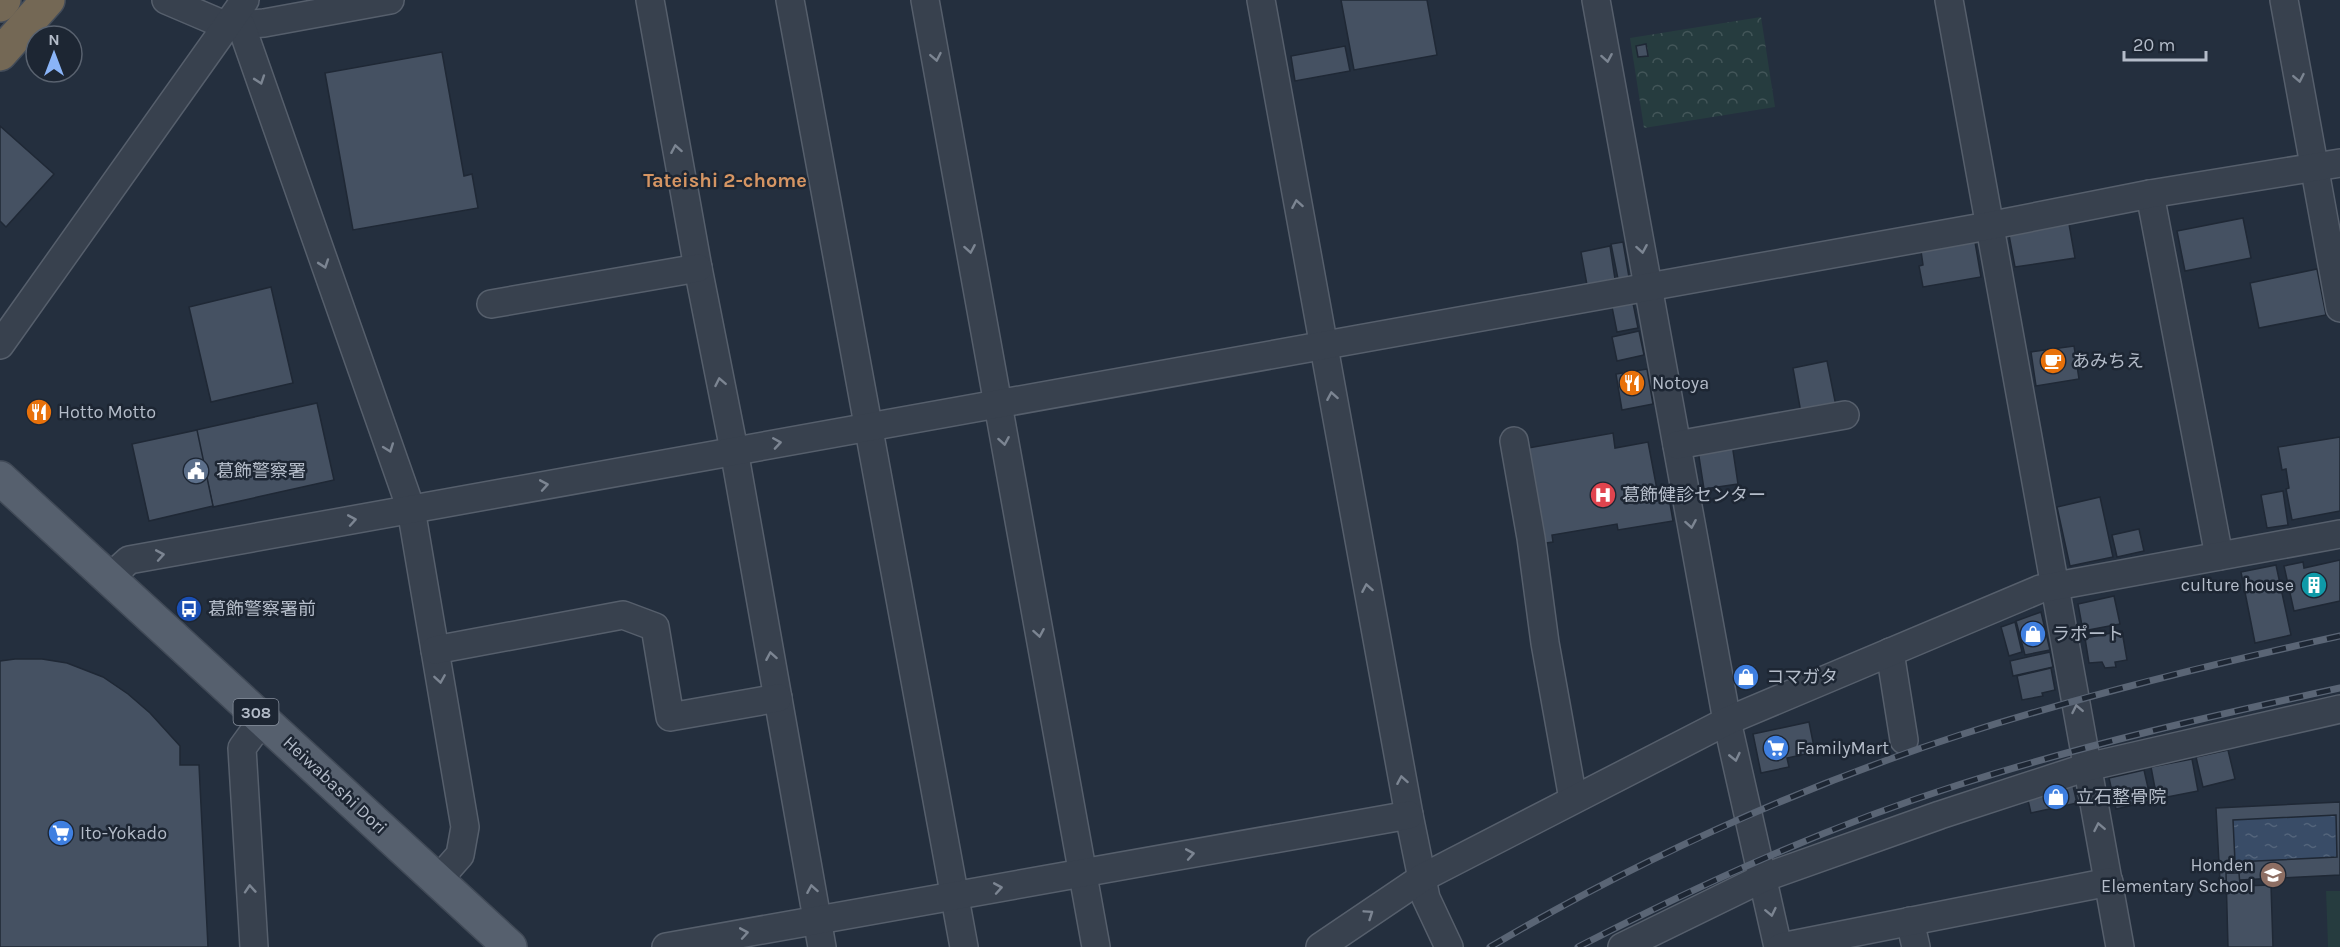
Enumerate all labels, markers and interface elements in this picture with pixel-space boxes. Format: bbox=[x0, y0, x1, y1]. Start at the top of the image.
north arrow bbox=[24, 24, 84, 84]
scale bar bbox=[2124, 24, 2206, 62]
text: N bbox=[48, 30, 60, 49]
text: 20 m bbox=[2133, 34, 2175, 56]
one-way arrow bbox=[929, 52, 942, 62]
one-way arrow bbox=[1600, 52, 1613, 62]
one-way arrow bbox=[2292, 73, 2305, 83]
one-way arrow bbox=[253, 74, 265, 85]
one-way arrow bbox=[671, 144, 683, 153]
district label: Tateishi 2-chome bbox=[643, 169, 807, 192]
one-way arrow bbox=[1292, 199, 1304, 209]
one-way arrow bbox=[1635, 244, 1648, 254]
one-way arrow bbox=[964, 245, 976, 254]
one-way arrow bbox=[316, 258, 329, 269]
cafe icon: あみちえ bbox=[2038, 346, 2068, 376]
place label: あみちえ bbox=[2072, 350, 2144, 372]
restaurant icon: Notoya bbox=[1617, 368, 1647, 398]
place label: Notoya bbox=[1652, 372, 1709, 394]
one-way arrow bbox=[714, 377, 727, 387]
one-way arrow bbox=[1326, 391, 1338, 401]
restaurant icon: Hotto Motto bbox=[24, 397, 54, 427]
place label: Hotto Motto bbox=[58, 401, 156, 423]
one-way arrow bbox=[997, 436, 1010, 446]
one-way arrow bbox=[772, 437, 782, 450]
one-way arrow bbox=[382, 442, 395, 453]
public building icon: 葛飾警察署 bbox=[181, 456, 211, 486]
place label: 葛飾警察署 bbox=[216, 460, 306, 482]
one-way arrow bbox=[539, 479, 549, 492]
hospital icon: 葛飾健診センター bbox=[1588, 480, 1618, 510]
place label: 葛飾健診センター bbox=[1622, 484, 1766, 506]
one-way arrow bbox=[347, 514, 357, 527]
one-way arrow bbox=[1684, 519, 1697, 529]
one-way arrow bbox=[155, 549, 165, 562]
building icon: culture house bbox=[2299, 570, 2329, 600]
place label: culture house bbox=[2181, 574, 2294, 596]
one-way arrow bbox=[1361, 583, 1374, 593]
bus stop icon: 葛飾警察署前 bbox=[174, 594, 204, 624]
place label: 葛飾警察署前 bbox=[208, 598, 316, 620]
shop icon: ラポート bbox=[2018, 619, 2048, 649]
place label: ラポート bbox=[2052, 623, 2124, 645]
one-way arrow bbox=[1032, 628, 1045, 638]
one-way arrow bbox=[765, 651, 777, 661]
shop icon: コマガタ bbox=[1731, 662, 1761, 692]
place label: コマガタ bbox=[1766, 666, 1838, 688]
one-way arrow bbox=[433, 674, 445, 683]
road number: 308 bbox=[234, 699, 278, 725]
one-way arrow bbox=[2071, 705, 2084, 715]
street label: Heiwabashi Dori bbox=[279, 731, 391, 839]
supermarket icon: FamilyMart bbox=[1761, 733, 1791, 763]
place label: FamilyMart bbox=[1796, 737, 1889, 759]
one-way arrow bbox=[1728, 752, 1741, 762]
one-way arrow bbox=[1396, 775, 1409, 785]
shop icon: 立石整骨院 bbox=[2041, 782, 2071, 812]
place label: 立石整骨院 bbox=[2076, 786, 2166, 808]
supermarket icon: Ito-Yokado bbox=[46, 818, 76, 848]
place label: Ito-Yokado bbox=[80, 822, 167, 844]
one-way arrow bbox=[2093, 823, 2106, 833]
one-way arrow bbox=[1186, 849, 1195, 861]
place label: Honden Elementary School bbox=[2101, 854, 2254, 897]
school or university icon: Honden Elementary School bbox=[2258, 860, 2288, 890]
one-way arrow bbox=[993, 882, 1003, 895]
one-way arrow bbox=[244, 884, 257, 893]
one-way arrow bbox=[806, 885, 818, 894]
one-way arrow bbox=[1764, 907, 1777, 917]
one-way arrow bbox=[1362, 910, 1373, 921]
one-way arrow bbox=[739, 927, 749, 940]

